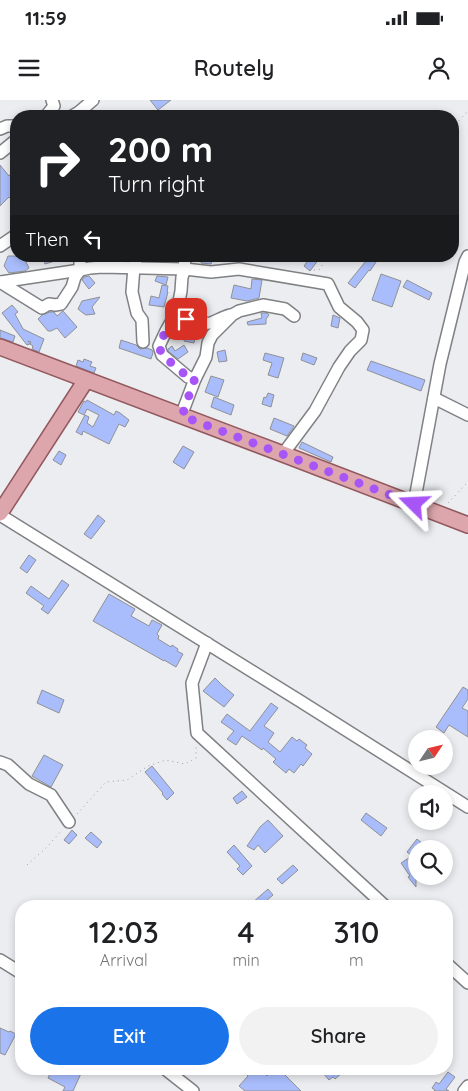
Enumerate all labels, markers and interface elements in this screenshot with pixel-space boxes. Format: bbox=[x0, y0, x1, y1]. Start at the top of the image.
text: 11:59 bbox=[25, 6, 67, 30]
icon: menu bbox=[15, 54, 43, 82]
text: Routely bbox=[194, 54, 274, 82]
icon: person bbox=[425, 54, 453, 82]
text: 200 m bbox=[108, 127, 213, 171]
icon: right bbox=[25, 130, 90, 195]
text: Turn right bbox=[108, 170, 205, 198]
icon: left bbox=[79, 225, 107, 253]
text: Then bbox=[25, 227, 69, 251]
pin bbox=[165, 298, 207, 340]
icon: arrive bbox=[172, 305, 200, 333]
position arrow bbox=[387, 477, 439, 529]
north arrow bbox=[408, 730, 452, 775]
map controls bbox=[408, 730, 453, 885]
button: sound bbox=[408, 785, 453, 830]
button: search bbox=[408, 840, 453, 885]
text: 12:03 bbox=[89, 913, 159, 951]
text: 4 bbox=[238, 913, 255, 951]
text: 310 bbox=[333, 913, 379, 951]
text: Arrival bbox=[100, 950, 148, 970]
text: min bbox=[232, 950, 260, 970]
text: m bbox=[349, 950, 364, 970]
button: Exit bbox=[30, 1007, 229, 1065]
button: Share bbox=[239, 1007, 438, 1065]

